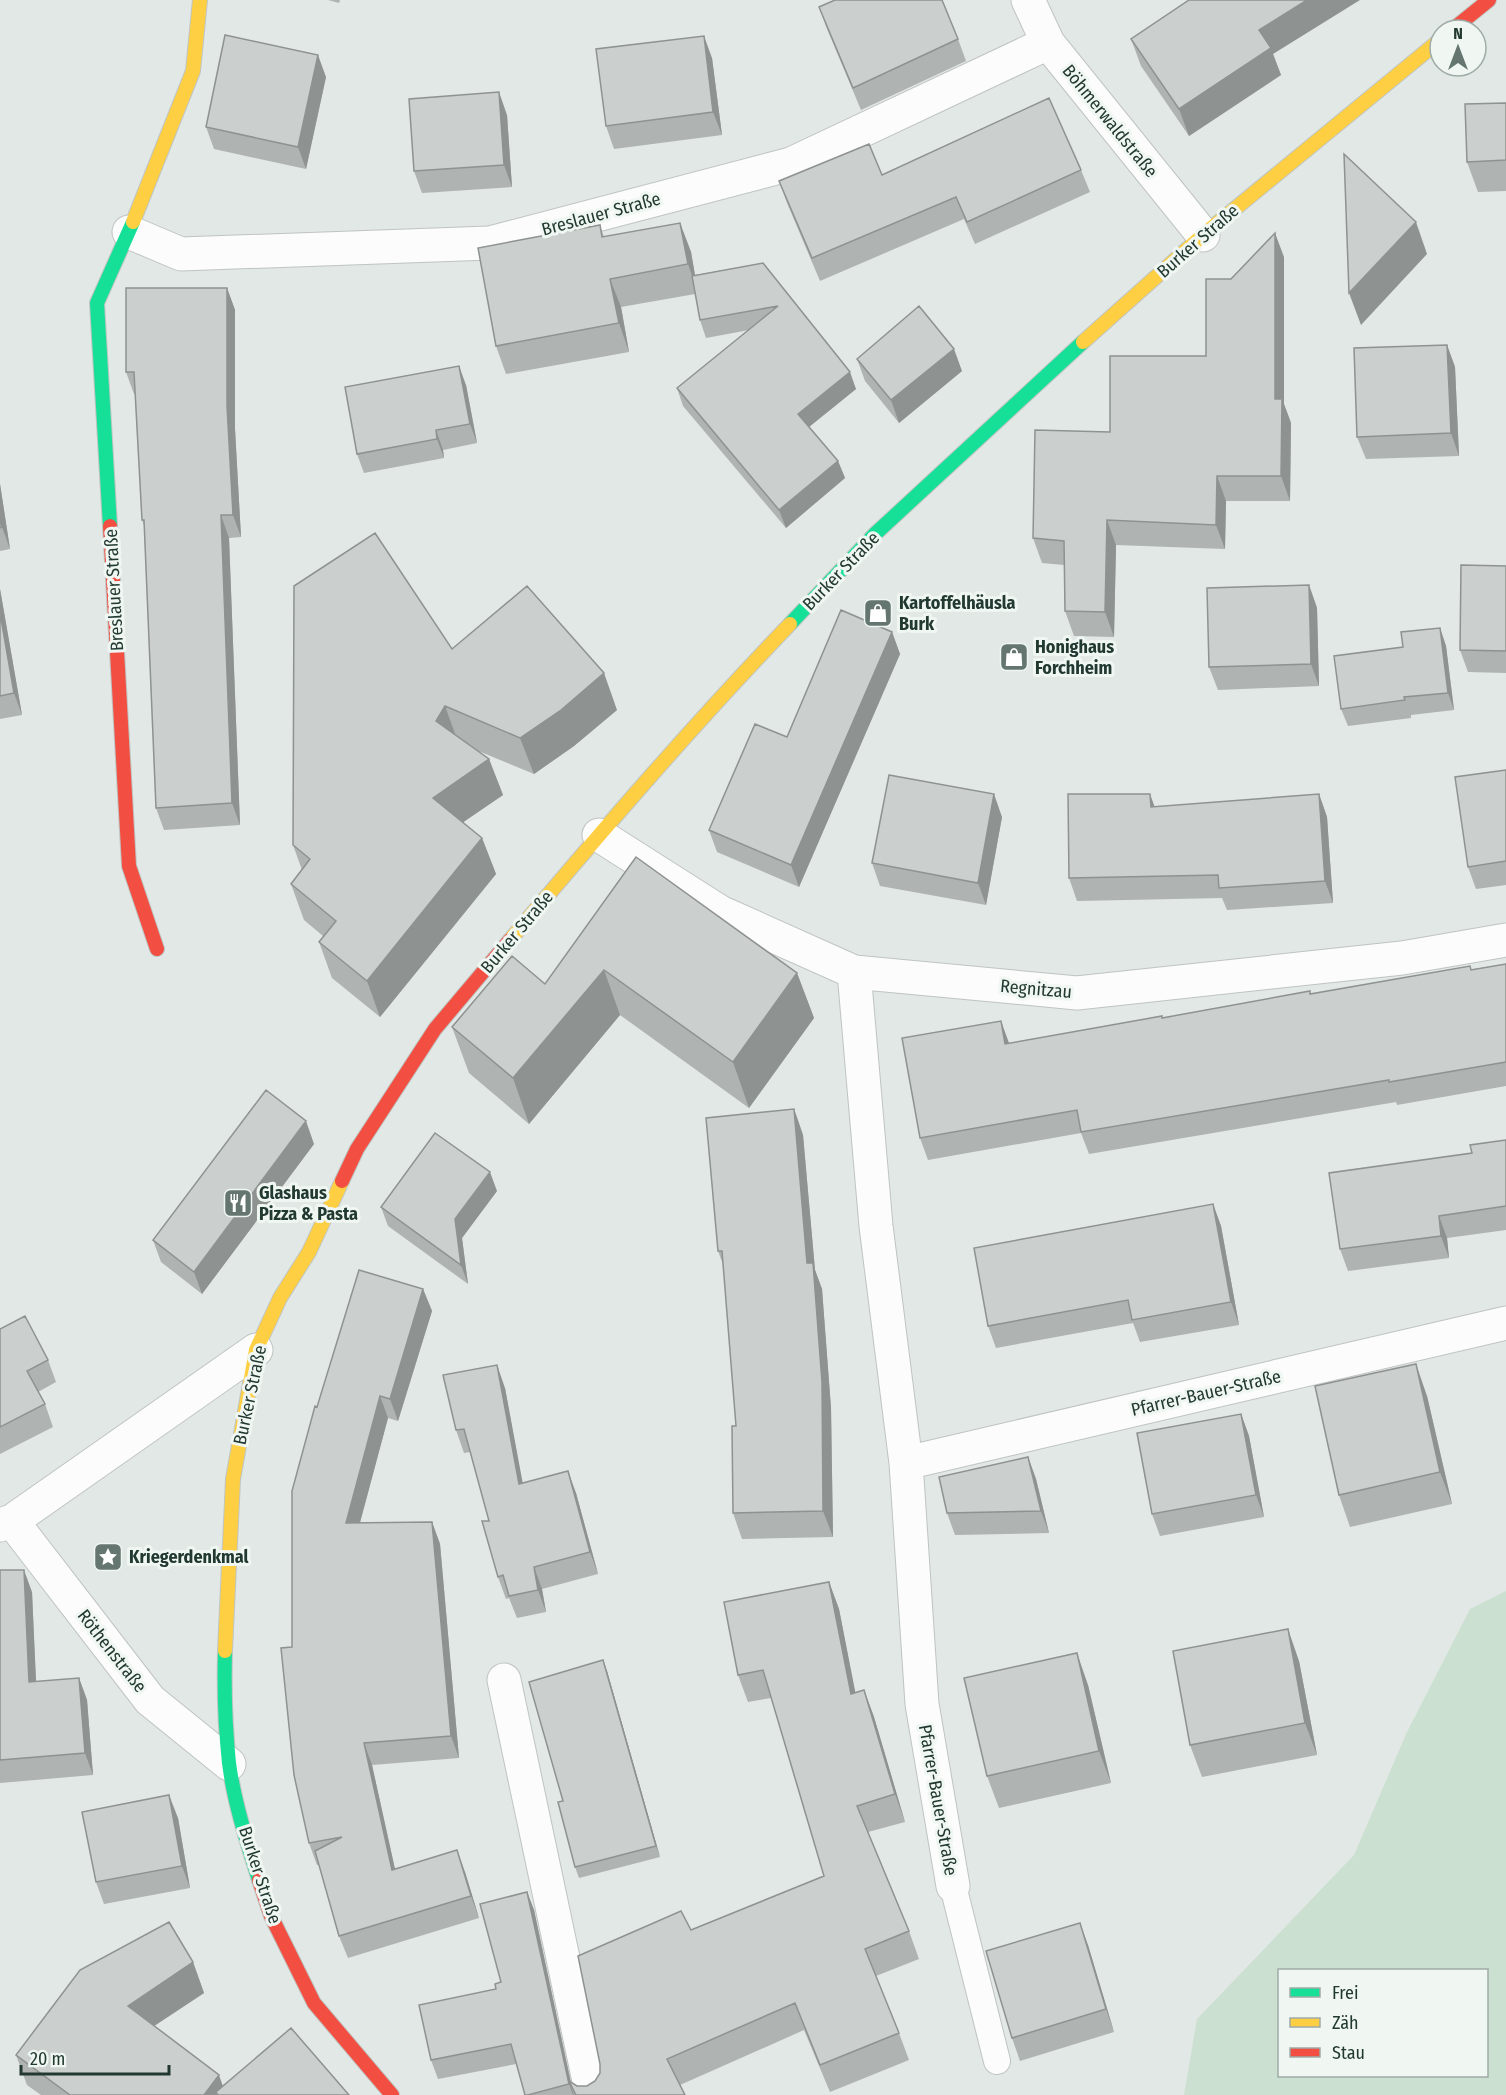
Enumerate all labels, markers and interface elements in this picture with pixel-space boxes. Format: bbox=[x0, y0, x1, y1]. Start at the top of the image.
north arrow bbox=[1428, 18, 1488, 78]
text: N bbox=[1453, 24, 1463, 43]
street label: Böhmerwaldstraße bbox=[1058, 60, 1162, 182]
street label: Breslauer Straße bbox=[539, 188, 663, 240]
street label: Burker Straße bbox=[1153, 199, 1243, 282]
street label: Burker Straße bbox=[798, 527, 884, 615]
street label: Breslauer Straße bbox=[100, 528, 128, 652]
place label: Kartoffelhäusla Burk bbox=[899, 592, 1016, 635]
shop icon: Kartoffelhäusla Burk bbox=[862, 597, 894, 629]
place label: Honighaus Forchheim bbox=[1035, 636, 1114, 679]
shop icon: Honighaus Forchheim bbox=[998, 641, 1030, 673]
street label: Burker Straße bbox=[476, 886, 558, 978]
street label: Regnitzau bbox=[999, 975, 1073, 1003]
place label: Glashaus Pizza & Pasta bbox=[259, 1182, 358, 1225]
restaurant icon: Glashaus Pizza & Pasta bbox=[222, 1187, 254, 1219]
street label: Burker Straße bbox=[229, 1343, 271, 1447]
street label: Pfarrer-Bauer-Straße bbox=[1129, 1365, 1283, 1421]
place icon: Kriegerdenkmal bbox=[92, 1541, 124, 1573]
place label: Kriegerdenkmal bbox=[129, 1546, 249, 1568]
street label: Röthenstraße bbox=[73, 1605, 151, 1697]
street label: Pfarrer-Bauer-Straße bbox=[914, 1723, 962, 1877]
street label: Burker Straße bbox=[234, 1824, 286, 1927]
legend bbox=[1278, 1969, 1488, 2077]
text: Frei bbox=[1332, 1982, 1358, 2004]
text: Zäh bbox=[1332, 2012, 1359, 2034]
scale bar bbox=[21, 2038, 170, 2076]
text: Stau bbox=[1332, 2042, 1365, 2064]
text: 20 m bbox=[30, 2048, 65, 2070]

